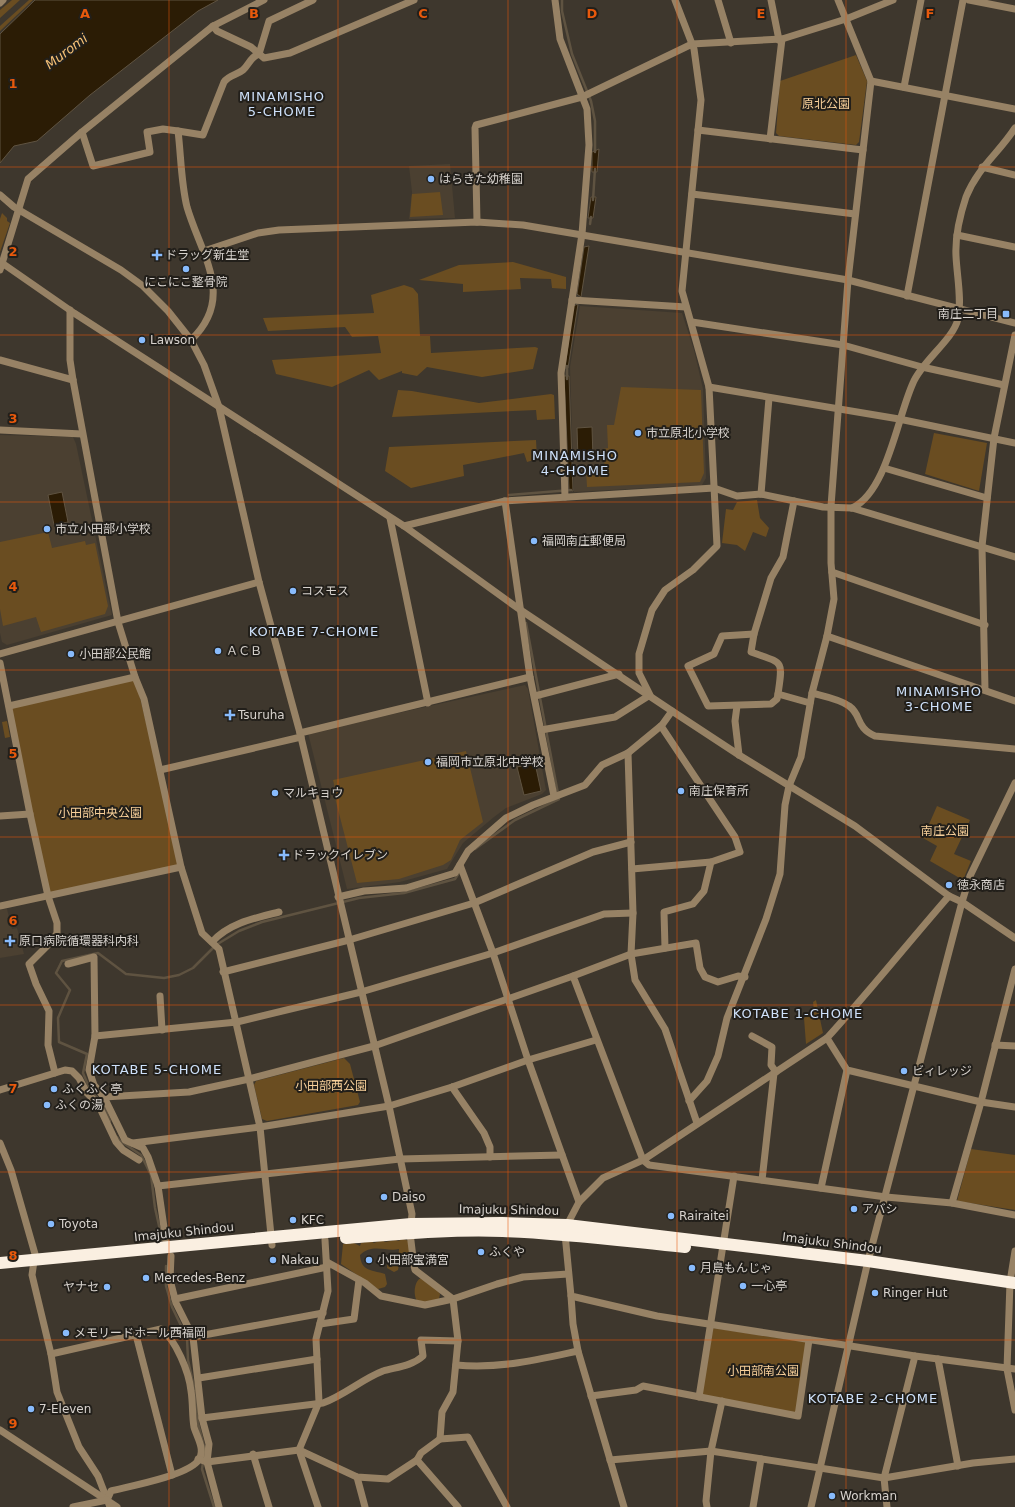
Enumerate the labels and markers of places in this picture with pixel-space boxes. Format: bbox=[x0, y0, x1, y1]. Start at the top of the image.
place label: はらきた幼稚園 bbox=[439, 172, 523, 186]
marker: はらきた幼稚園 bbox=[426, 174, 436, 184]
place label: ドラッグ新生堂 bbox=[165, 248, 249, 262]
marker: ドラッグ新生堂 bbox=[152, 250, 162, 260]
marker: にこにこ整骨院 bbox=[181, 264, 191, 274]
place label: にこにこ整骨院 bbox=[144, 275, 228, 289]
place label: 南庄二丁目 bbox=[938, 307, 998, 321]
marker: 南庄二丁目 bbox=[1001, 309, 1011, 319]
place label: Lawson bbox=[150, 333, 195, 347]
marker: Lawson bbox=[137, 335, 147, 345]
place label: 市立原北小学校 bbox=[646, 426, 730, 440]
marker: 市立原北小学校 bbox=[633, 428, 643, 438]
place label: 市立小田部小学校 bbox=[55, 522, 151, 536]
marker: 市立小田部小学校 bbox=[42, 524, 52, 534]
place label: 福岡南庄郵便局 bbox=[542, 534, 626, 548]
marker: 福岡南庄郵便局 bbox=[529, 536, 539, 546]
place label: コスモス bbox=[301, 584, 349, 598]
marker: コスモス bbox=[288, 586, 298, 596]
place label: ＡＣＢ bbox=[226, 644, 262, 658]
marker: ＡＣＢ bbox=[213, 646, 223, 656]
place label: 小田部公民館 bbox=[79, 647, 151, 661]
marker: 小田部公民館 bbox=[66, 649, 76, 659]
place label: Tsuruha bbox=[237, 708, 285, 722]
marker: Tsuruha bbox=[225, 710, 235, 720]
place label: 福岡市立原北中学校 bbox=[436, 755, 544, 769]
marker: 福岡市立原北中学校 bbox=[423, 757, 433, 767]
place label: 南庄保育所 bbox=[689, 784, 749, 798]
place label: マルキョウ bbox=[283, 786, 343, 800]
marker: 南庄保育所 bbox=[676, 786, 686, 796]
marker: マルキョウ bbox=[270, 788, 280, 798]
place label: ドラックイレブン bbox=[292, 848, 388, 862]
marker: ドラックイレブン bbox=[279, 850, 289, 860]
place label: 徳永商店 bbox=[957, 878, 1005, 892]
marker: 徳永商店 bbox=[944, 880, 954, 890]
place label: 原口病院循環器科内科 bbox=[19, 934, 139, 948]
marker: 原口病院循環器科内科 bbox=[4, 935, 16, 947]
place label: ビィレッジ bbox=[912, 1064, 972, 1078]
marker: ビィレッジ bbox=[899, 1066, 909, 1076]
place label: ふくふく亭 bbox=[62, 1082, 122, 1096]
marker: ふくふく亭 bbox=[49, 1084, 59, 1094]
place label: ふくの湯 bbox=[55, 1098, 103, 1112]
marker: ふくの湯 bbox=[42, 1100, 52, 1110]
place label: Daiso bbox=[392, 1190, 426, 1204]
marker: Daiso bbox=[379, 1192, 389, 1202]
place label: アバシ bbox=[862, 1202, 898, 1216]
marker: アバシ bbox=[849, 1204, 859, 1214]
place label: Rairaitei bbox=[679, 1209, 729, 1223]
marker: Rairaitei bbox=[666, 1211, 676, 1221]
place label: KFC bbox=[301, 1213, 324, 1227]
marker: KFC bbox=[288, 1215, 298, 1225]
place label: Toyota bbox=[58, 1217, 98, 1231]
marker: Toyota bbox=[46, 1219, 56, 1229]
place label: ふくや bbox=[489, 1245, 525, 1259]
marker: ふくや bbox=[476, 1247, 486, 1257]
place label: Nakau bbox=[281, 1253, 319, 1267]
place label: 小田部宝満宮 bbox=[377, 1253, 449, 1267]
marker: Nakau bbox=[268, 1255, 278, 1265]
marker: 小田部宝満宮 bbox=[364, 1255, 374, 1265]
place label: 月島もんじゃ bbox=[700, 1261, 772, 1275]
marker: 月島もんじゃ bbox=[687, 1263, 697, 1273]
place label: Mercedes-Benz bbox=[154, 1271, 245, 1285]
marker: Mercedes-Benz bbox=[141, 1273, 151, 1283]
place label: 一心亭 bbox=[751, 1279, 787, 1293]
place label: ヤナセ bbox=[63, 1280, 99, 1294]
marker: 一心亭 bbox=[738, 1281, 748, 1291]
marker: ヤナセ bbox=[102, 1282, 112, 1292]
place label: Ringer Hut bbox=[883, 1286, 948, 1300]
marker: Ringer Hut bbox=[870, 1288, 880, 1298]
place label: メモリードホール西福岡 bbox=[74, 1326, 206, 1340]
marker: メモリードホール西福岡 bbox=[61, 1328, 71, 1338]
place label: 7-Eleven bbox=[39, 1402, 91, 1416]
marker: 7-Eleven bbox=[26, 1404, 36, 1414]
place label: Workman bbox=[840, 1489, 897, 1503]
marker: Workman bbox=[827, 1491, 837, 1501]

